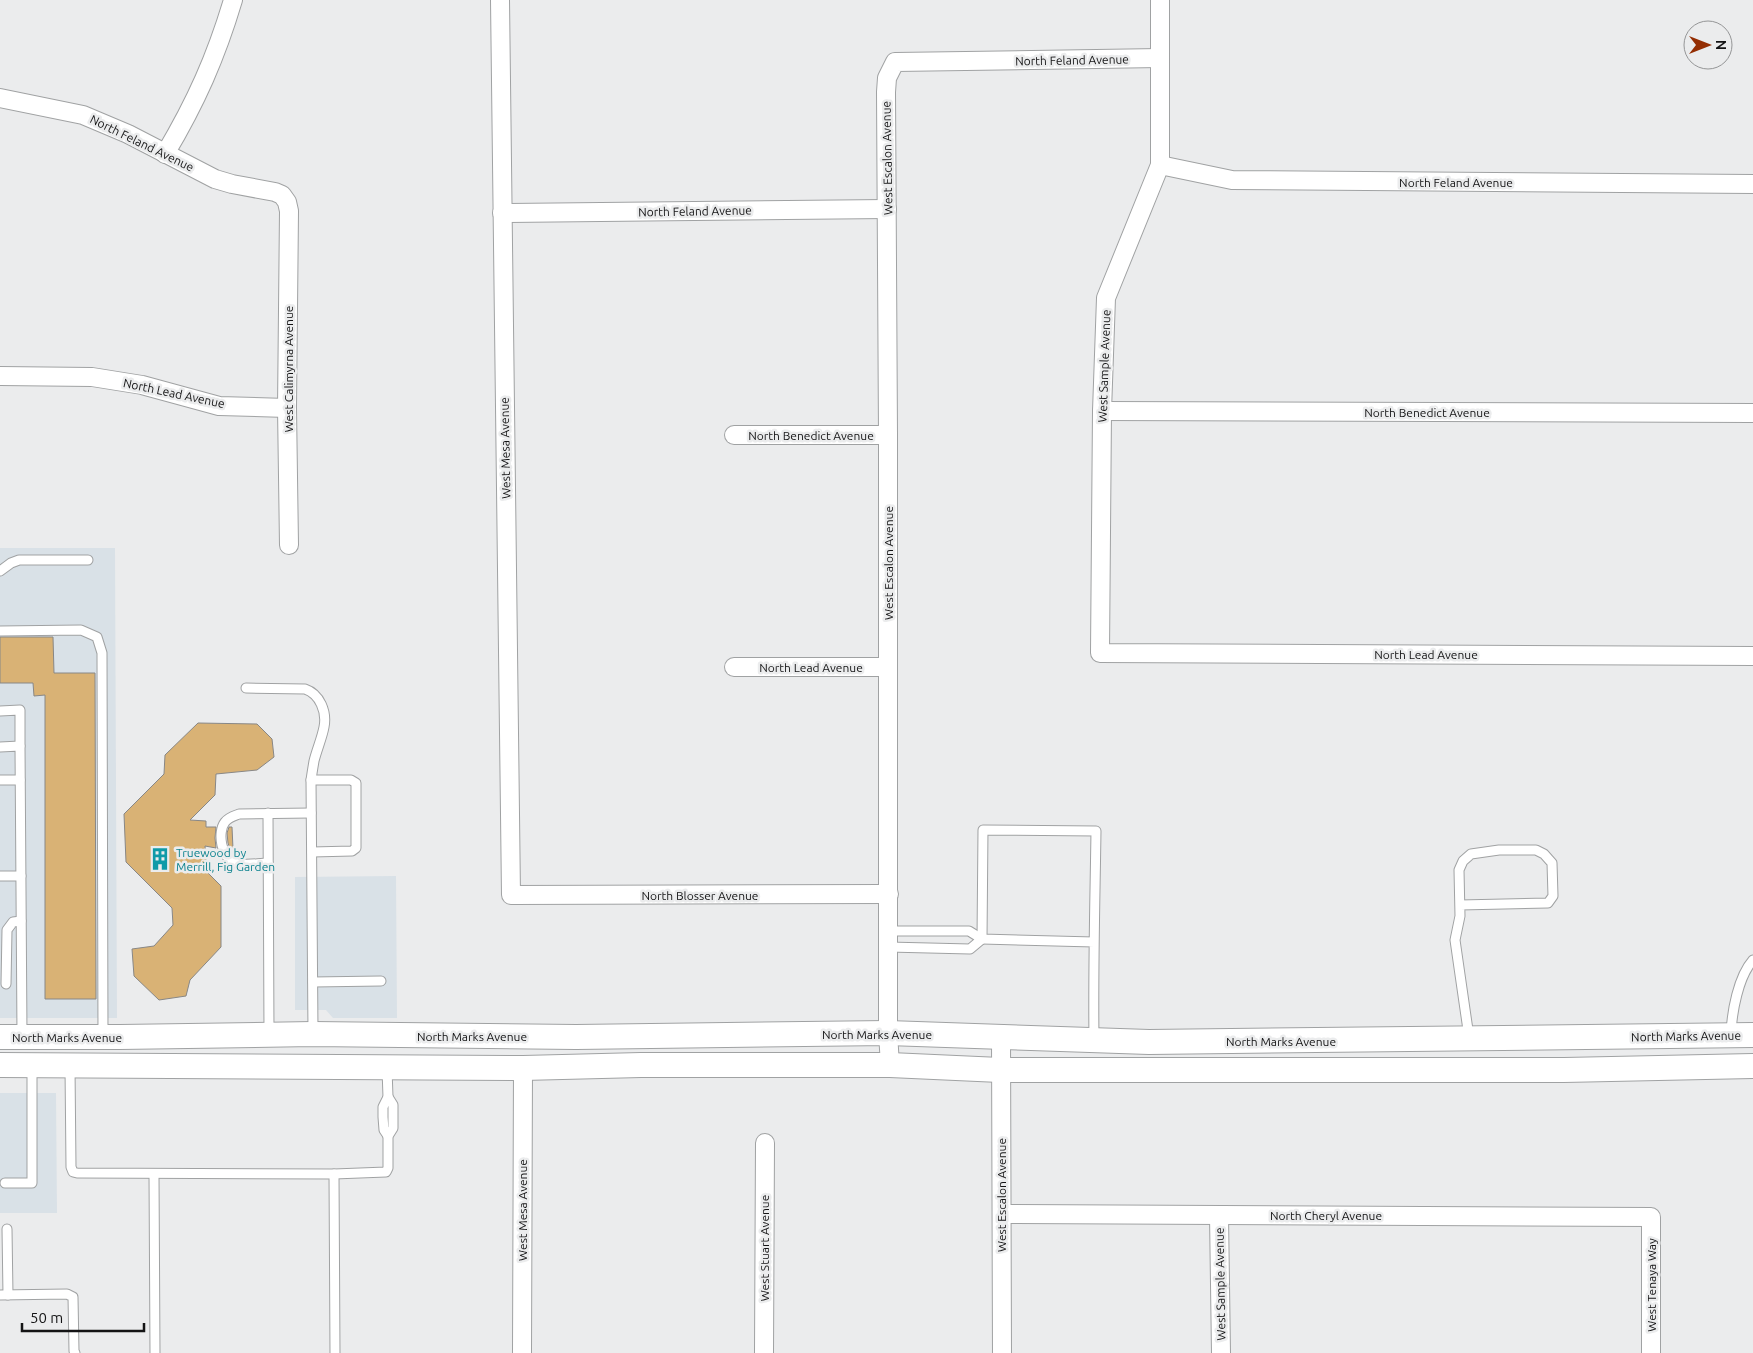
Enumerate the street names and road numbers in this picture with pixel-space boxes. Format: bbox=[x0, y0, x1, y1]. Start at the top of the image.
street label: North Feland Avenue bbox=[1015, 53, 1129, 67]
street label: West Escalon Avenue bbox=[880, 101, 894, 215]
street label: North Feland Avenue bbox=[88, 112, 196, 174]
street label: North Feland Avenue bbox=[1399, 176, 1513, 189]
street label: North Feland Avenue bbox=[638, 204, 752, 218]
street label: West Calimyrna Avenue bbox=[282, 306, 295, 432]
street label: West Sample Avenue bbox=[1096, 309, 1112, 423]
street label: North Lead Avenue bbox=[122, 376, 226, 410]
street label: West Mesa Avenue bbox=[498, 397, 512, 499]
street label: North Benedict Avenue bbox=[1364, 406, 1490, 419]
street label: North Benedict Avenue bbox=[748, 429, 874, 442]
street label: West Escalon Avenue bbox=[882, 506, 895, 620]
street label: North Lead Avenue bbox=[1374, 648, 1478, 661]
street label: North Lead Avenue bbox=[759, 661, 863, 674]
street label: North Blosser Avenue bbox=[641, 889, 759, 902]
street label: North Marks Avenue bbox=[822, 1028, 932, 1041]
street label: North Marks Avenue bbox=[1631, 1029, 1741, 1043]
street label: North Marks Avenue bbox=[417, 1030, 527, 1043]
street label: North Marks Avenue bbox=[12, 1031, 122, 1044]
street label: North Marks Avenue bbox=[1226, 1035, 1336, 1048]
street label: West Escalon Avenue bbox=[995, 1138, 1008, 1252]
street label: West Mesa Avenue bbox=[516, 1159, 529, 1261]
street label: West Stuart Avenue bbox=[758, 1195, 771, 1301]
street label: North Cheryl Avenue bbox=[1270, 1209, 1382, 1222]
street label: West Sample Avenue bbox=[1213, 1227, 1227, 1341]
street label: West Tenaya Way bbox=[1645, 1238, 1658, 1332]

